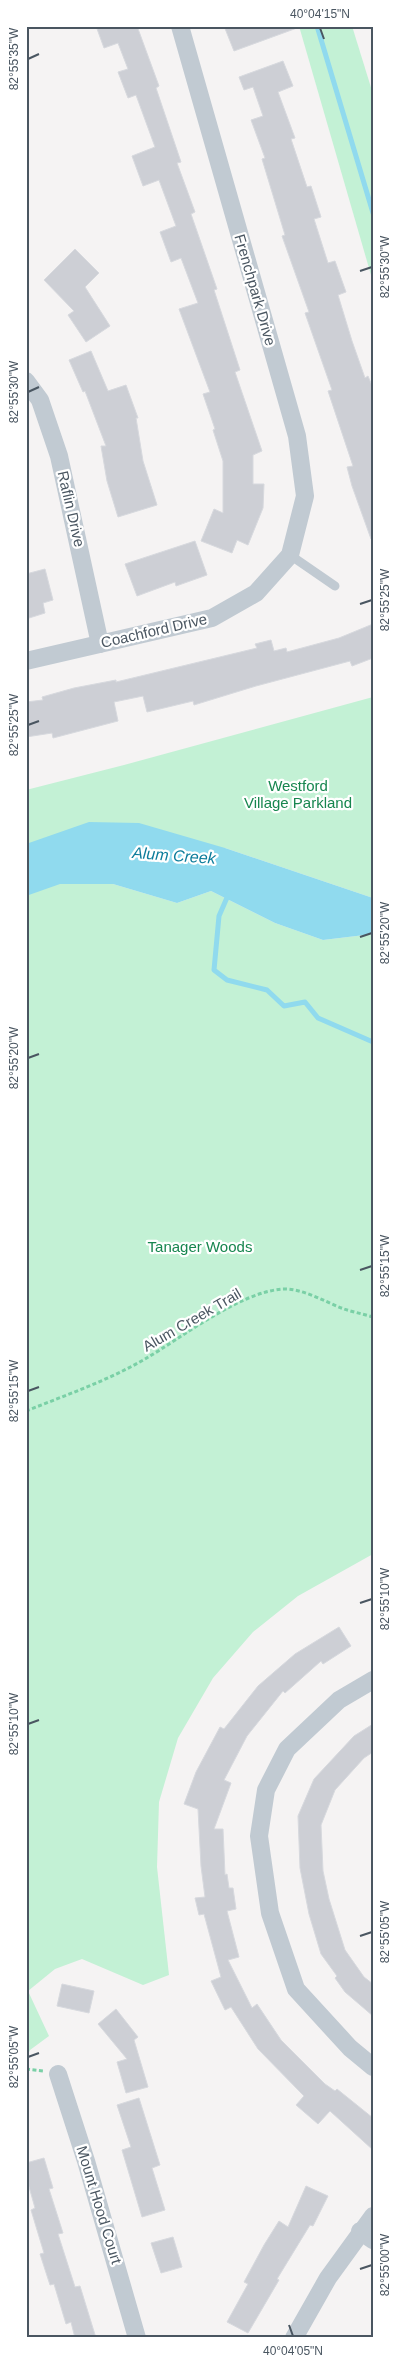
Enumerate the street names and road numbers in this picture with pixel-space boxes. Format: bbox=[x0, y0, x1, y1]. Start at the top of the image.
street label: Frenchpark Drive bbox=[231, 232, 280, 348]
street label: Raflin Drive bbox=[54, 469, 88, 549]
street label: Coachford Drive bbox=[99, 610, 209, 651]
street label: Alum Creek Trail bbox=[139, 1284, 244, 1355]
street label: Mount Hood Court bbox=[73, 2144, 126, 2267]

